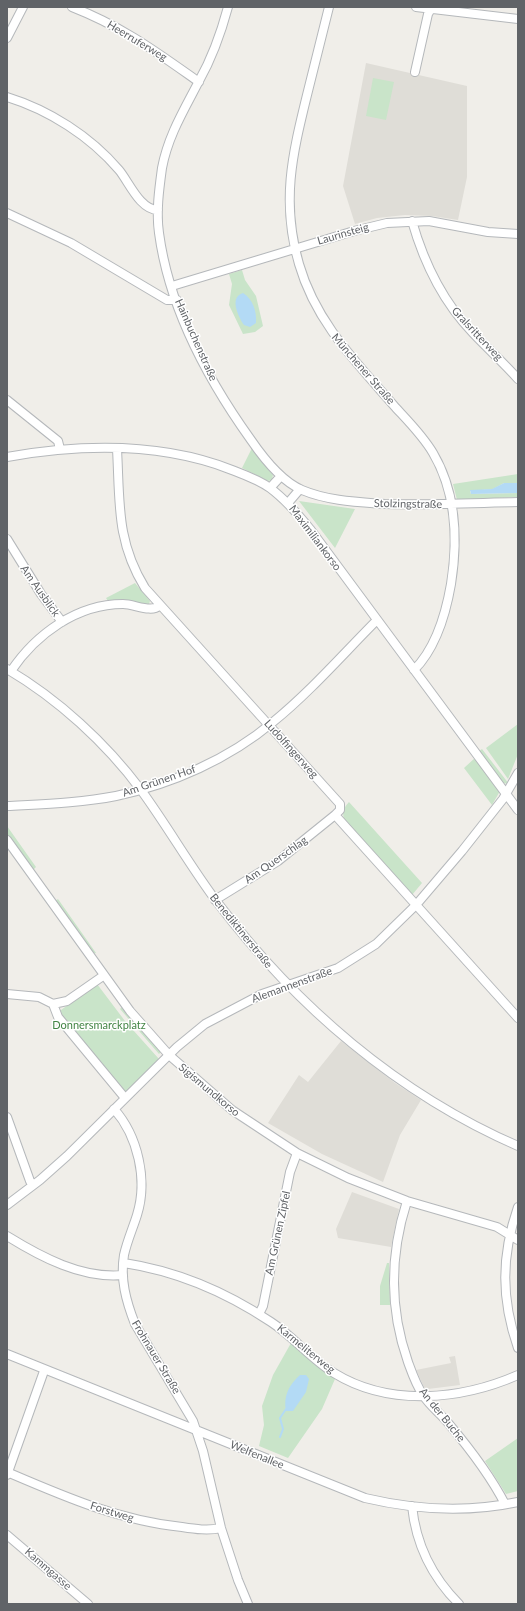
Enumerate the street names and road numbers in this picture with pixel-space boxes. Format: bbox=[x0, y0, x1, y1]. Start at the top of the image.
street label: Heerruferweg bbox=[105, 18, 169, 64]
street label: Laurinsteig bbox=[316, 220, 370, 248]
street label: Hainbuchenstraße bbox=[172, 297, 220, 383]
street label: Gralsritterweg bbox=[449, 304, 505, 364]
street label: Münchener Straße bbox=[329, 331, 397, 407]
street label: Stolzingstraße bbox=[374, 497, 442, 511]
street label: Maximiliankorso bbox=[286, 503, 344, 573]
street label: Am Ausblick bbox=[17, 563, 63, 619]
street label: Ludolfingerweg bbox=[261, 717, 321, 781]
street label: Am Grünen Hof bbox=[121, 762, 197, 800]
street label: Am Querschlag bbox=[242, 833, 310, 887]
street label: Benediktinerstraße bbox=[207, 891, 275, 971]
street label: Alemannenstraße bbox=[250, 964, 334, 1006]
street label: Sigismundkorso bbox=[176, 1061, 242, 1119]
street label: Am Grünen Zipfel bbox=[263, 1190, 293, 1276]
street label: Frohnauer Straße bbox=[129, 1318, 183, 1396]
street label: Karmeliterweg bbox=[274, 1322, 338, 1376]
street label: An der Buche bbox=[416, 1385, 468, 1445]
street label: Welfenallee bbox=[228, 1438, 286, 1472]
street label: Forstweg bbox=[89, 1499, 135, 1525]
street label: Kammgasse bbox=[22, 1545, 74, 1593]

